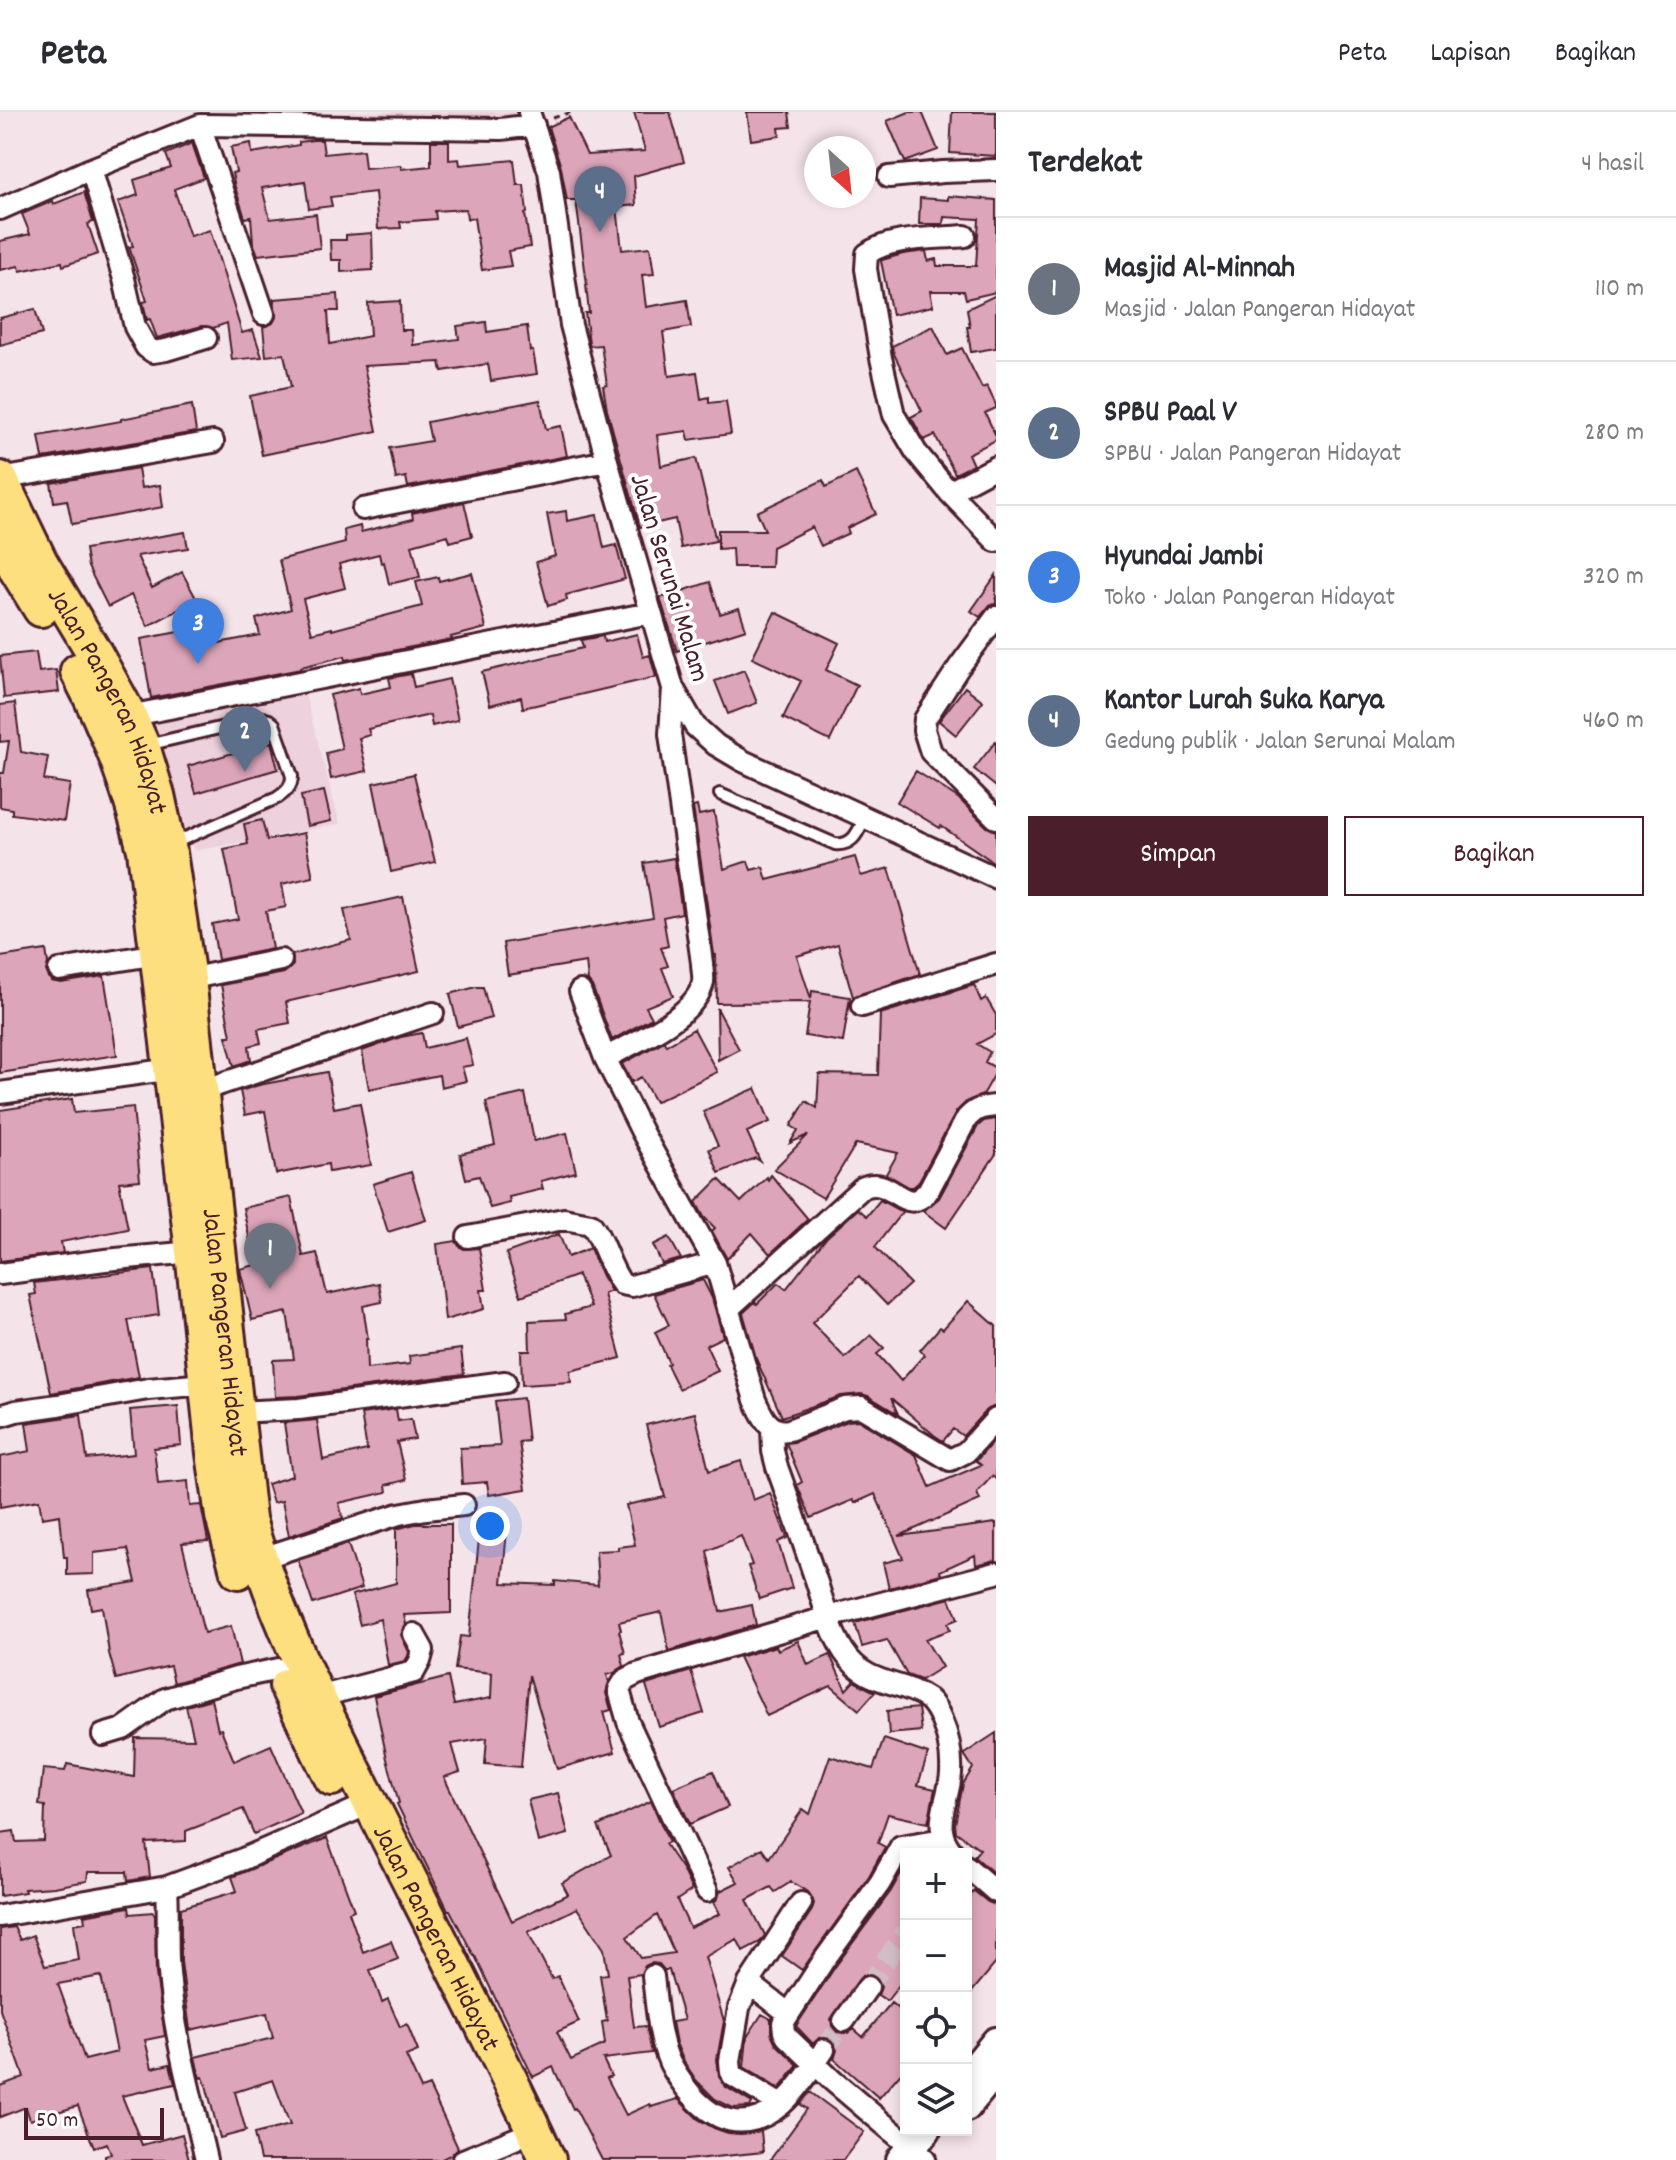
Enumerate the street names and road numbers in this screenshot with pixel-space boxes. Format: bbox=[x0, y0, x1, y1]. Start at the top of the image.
street label: Jalan Serunai Malam bbox=[617, 469, 718, 687]
street label: Jalan Pangeran Hidayat bbox=[35, 581, 176, 819]
street label: Jalan Pangeran Hidayat bbox=[189, 1207, 256, 1459]
street label: Jalan Pangeran Hidayat bbox=[360, 1819, 508, 2059]

